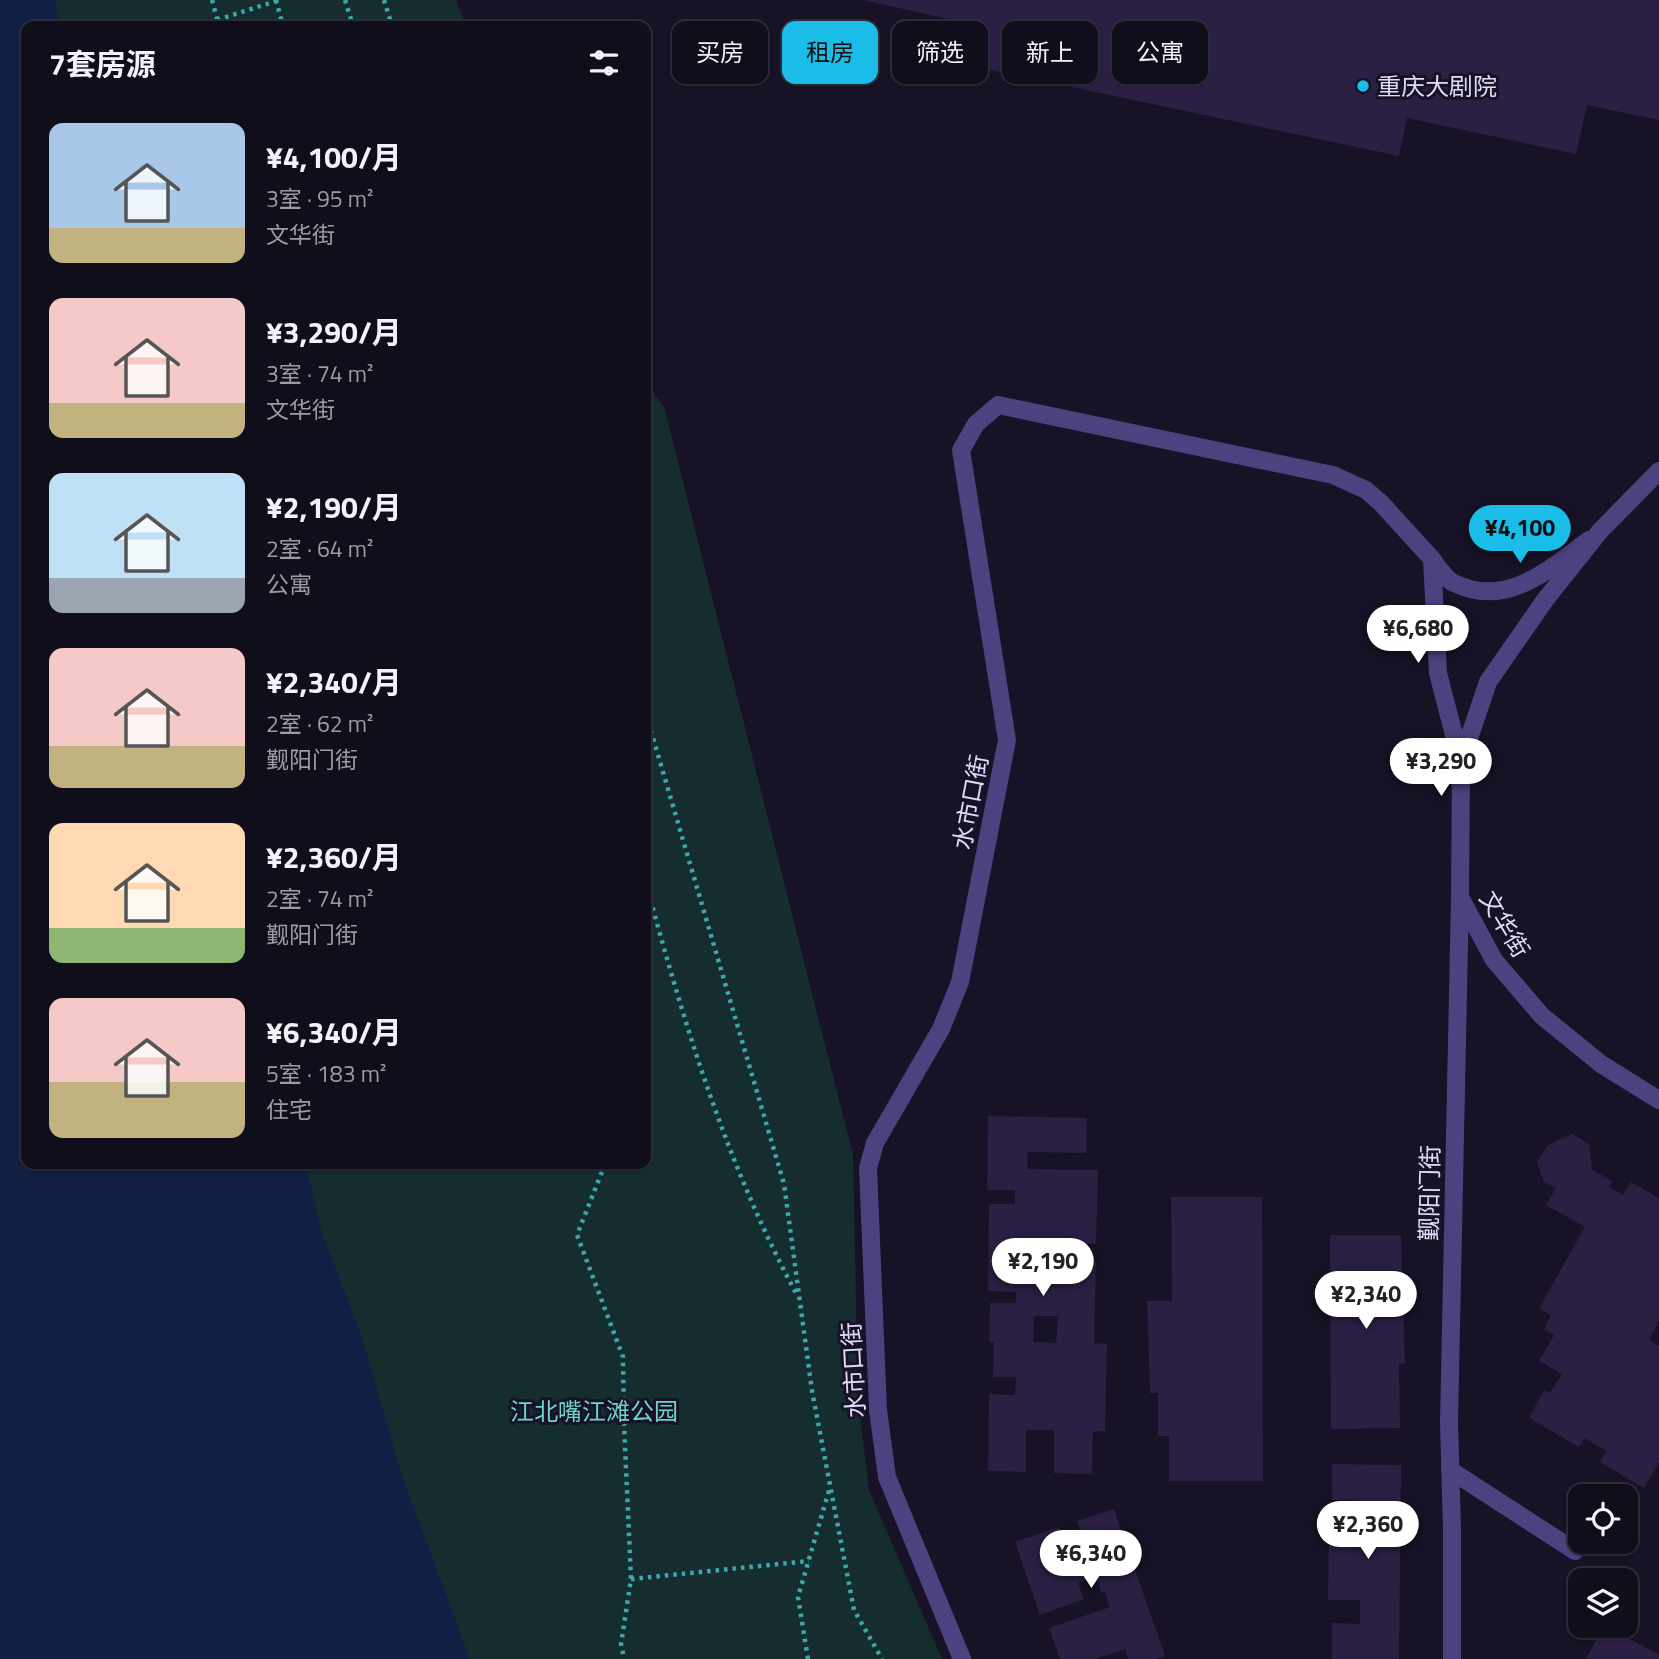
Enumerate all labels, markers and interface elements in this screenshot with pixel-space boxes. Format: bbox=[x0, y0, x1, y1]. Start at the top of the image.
chip: 买房 bbox=[672, 21, 768, 84]
chip: 租房 bbox=[782, 21, 878, 84]
chip: 筛选 bbox=[892, 21, 988, 84]
chip: 新上 bbox=[1002, 21, 1098, 84]
chip: 公寓 bbox=[1112, 21, 1208, 84]
text: 7套房源 bbox=[49, 41, 156, 87]
icon: filters bbox=[585, 44, 623, 82]
place label: 重庆大剧院 bbox=[1377, 68, 1497, 104]
marker: 重庆大剧院 bbox=[1355, 78, 1371, 94]
text: ¥4,100/月 bbox=[266, 134, 402, 180]
icon: home bbox=[105, 151, 189, 235]
text: 3室 · 95 m² bbox=[266, 181, 373, 216]
text: 文华街 bbox=[266, 217, 335, 252]
text: ¥3,290/月 bbox=[266, 309, 402, 355]
icon: home bbox=[105, 326, 189, 410]
text: 3室 · 74 m² bbox=[266, 356, 373, 391]
text: 文华街 bbox=[266, 392, 335, 427]
text: ¥2,190/月 bbox=[266, 484, 402, 530]
icon: home bbox=[105, 501, 189, 585]
pin: ¥4,100 bbox=[1463, 505, 1577, 565]
text: ¥4,100 bbox=[1485, 510, 1555, 545]
text: 2室 · 64 m² bbox=[266, 531, 373, 566]
text: 公寓 bbox=[266, 567, 312, 602]
pin: ¥6,680 bbox=[1361, 606, 1475, 665]
text: ¥6,680 bbox=[1383, 610, 1453, 645]
text: ¥2,340/月 bbox=[266, 659, 402, 705]
icon: home bbox=[105, 676, 189, 760]
text: 2室 · 62 m² bbox=[266, 706, 373, 741]
pin: ¥3,290 bbox=[1384, 738, 1498, 798]
text: 觐阳门街 bbox=[266, 742, 358, 777]
text: ¥3,290 bbox=[1406, 743, 1476, 778]
street label: 水市口街 bbox=[943, 751, 997, 853]
text: ¥2,360/月 bbox=[266, 834, 402, 880]
icon: home bbox=[105, 851, 189, 935]
text: 2室 · 74 m² bbox=[266, 881, 373, 916]
street label: 文华街 bbox=[1471, 884, 1539, 964]
text: 觐阳门街 bbox=[266, 917, 358, 952]
text: ¥6,340/月 bbox=[266, 1009, 402, 1055]
icon: home bbox=[105, 1026, 189, 1110]
text: 5室 · 183 m² bbox=[266, 1056, 386, 1091]
text: 住宅 bbox=[266, 1092, 312, 1127]
street label: 觐阳门街 bbox=[1410, 1145, 1448, 1241]
pin: ¥2,190 bbox=[986, 1238, 1100, 1298]
text: ¥2,190 bbox=[1008, 1243, 1078, 1278]
pin: ¥2,340 bbox=[1309, 1272, 1423, 1331]
text: ¥2,340 bbox=[1331, 1276, 1401, 1311]
street label: 水市口街 bbox=[833, 1321, 873, 1419]
park label: 江北嘴江滩公园 bbox=[510, 1393, 678, 1429]
map controls bbox=[1568, 1484, 1638, 1638]
button: locate bbox=[1568, 1484, 1638, 1554]
pin: ¥2,360 bbox=[1311, 1502, 1425, 1561]
text: ¥2,360 bbox=[1333, 1506, 1403, 1541]
pin: ¥6,340 bbox=[1034, 1530, 1148, 1590]
text: ¥6,340 bbox=[1056, 1535, 1126, 1570]
button: layers bbox=[1568, 1568, 1638, 1638]

